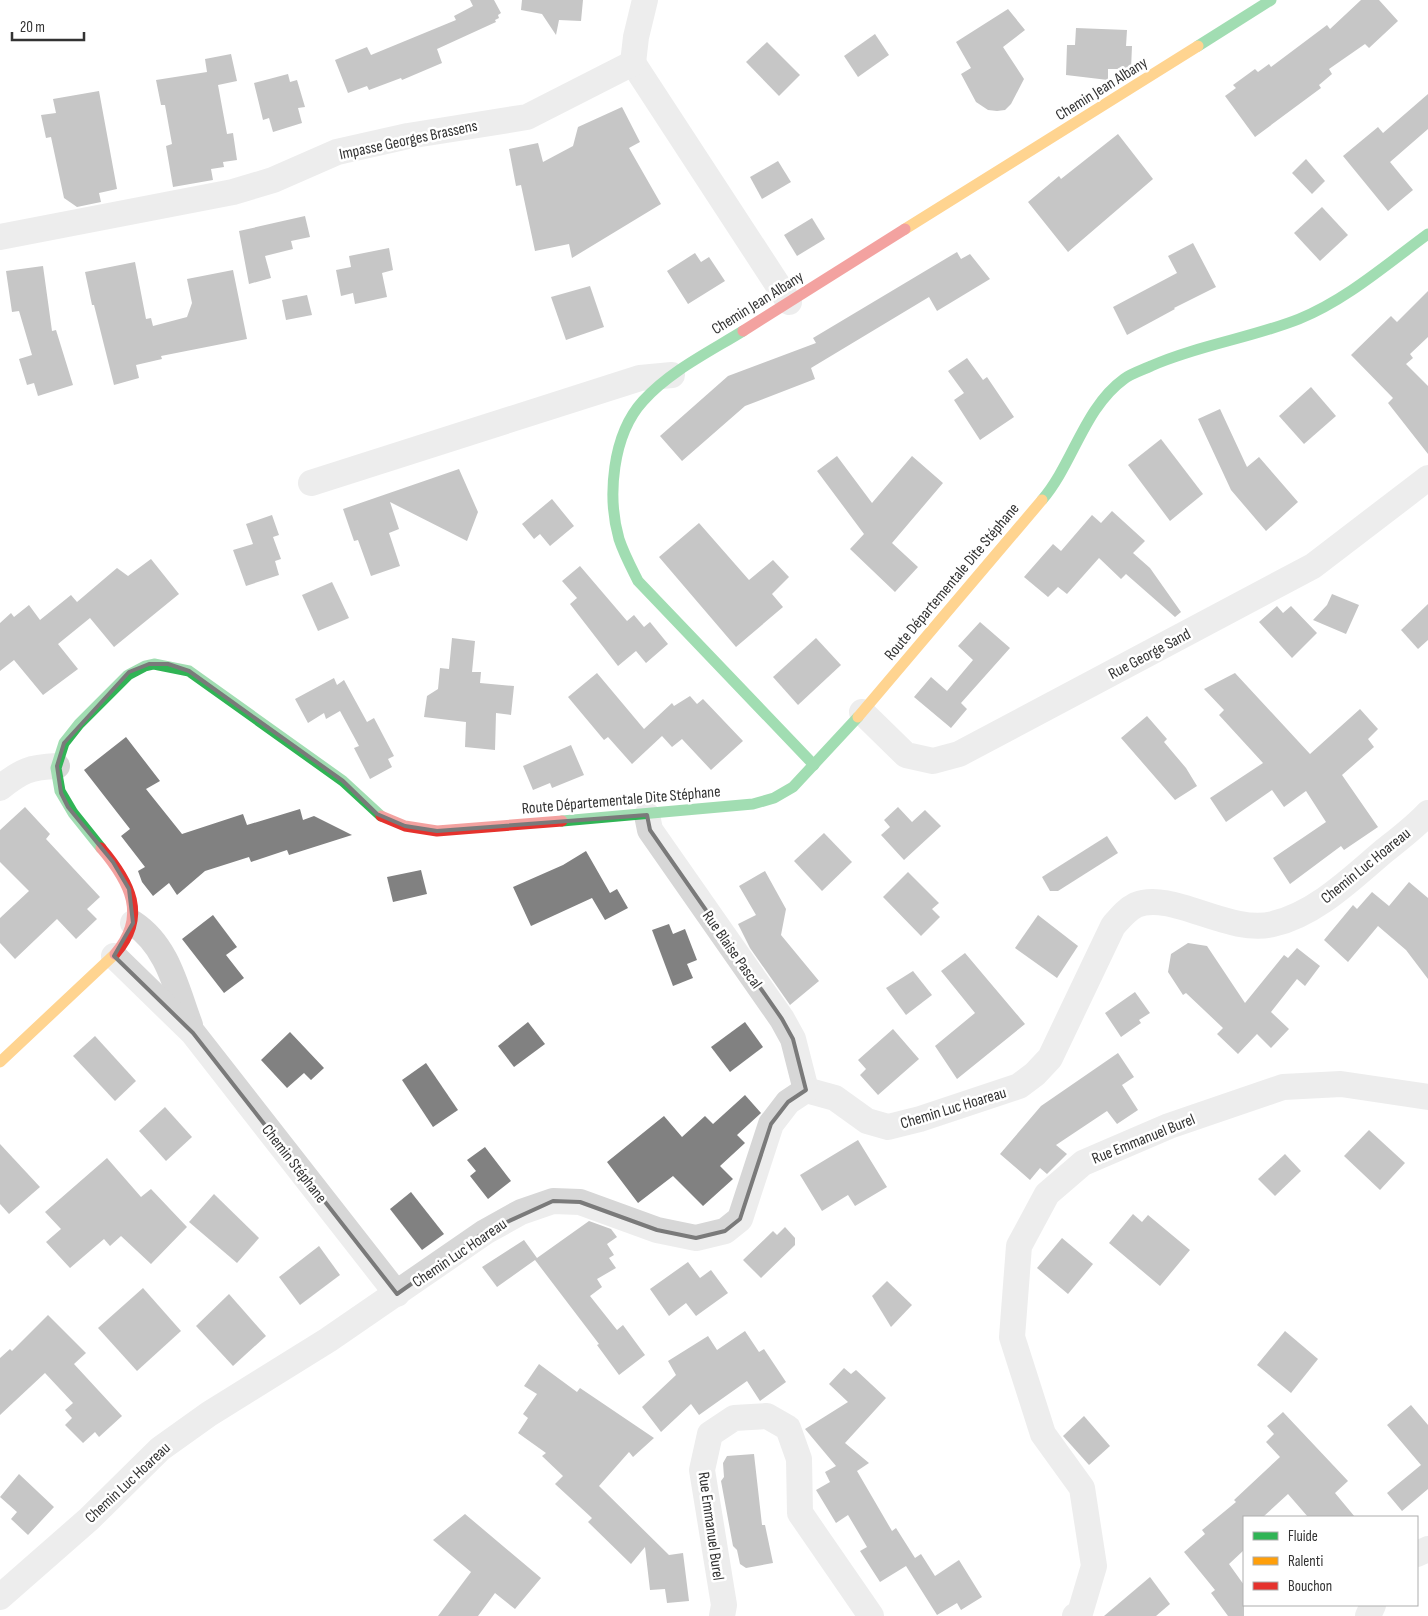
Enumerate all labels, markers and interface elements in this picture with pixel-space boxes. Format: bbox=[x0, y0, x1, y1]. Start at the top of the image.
scale bar bbox=[12, 10, 85, 42]
text: 20 m bbox=[20, 18, 45, 37]
street label: Chemin Jean Albany bbox=[1052, 53, 1151, 125]
street label: Impasse Georges Brassens bbox=[337, 116, 479, 164]
street label: Chemin Jean Albany bbox=[708, 267, 807, 339]
street label: Route Départementale Dite Stéphane bbox=[881, 499, 1024, 664]
street label: Rue George Sand bbox=[1105, 625, 1194, 684]
street label: Route Départementale Dite Stéphane bbox=[521, 782, 721, 819]
street label: Chemin Luc Hoareau bbox=[1317, 824, 1415, 908]
street label: Rue Blaise Pascal bbox=[698, 907, 766, 993]
street label: Chemin Luc Hoareau bbox=[898, 1083, 1009, 1134]
street label: Rue Emmanuel Burel bbox=[1089, 1110, 1198, 1169]
street label: Chemin Stéphane bbox=[257, 1121, 330, 1207]
street label: Chemin Luc Hoareau bbox=[409, 1215, 511, 1292]
street label: Chemin Luc Hoareau bbox=[81, 1439, 175, 1527]
street label: Rue Emmanuel Burel bbox=[693, 1471, 728, 1582]
legend bbox=[1243, 1516, 1418, 1606]
text: Fluide bbox=[1288, 1527, 1318, 1546]
text: Ralenti bbox=[1288, 1552, 1323, 1571]
text: Bouchon bbox=[1288, 1577, 1332, 1596]

